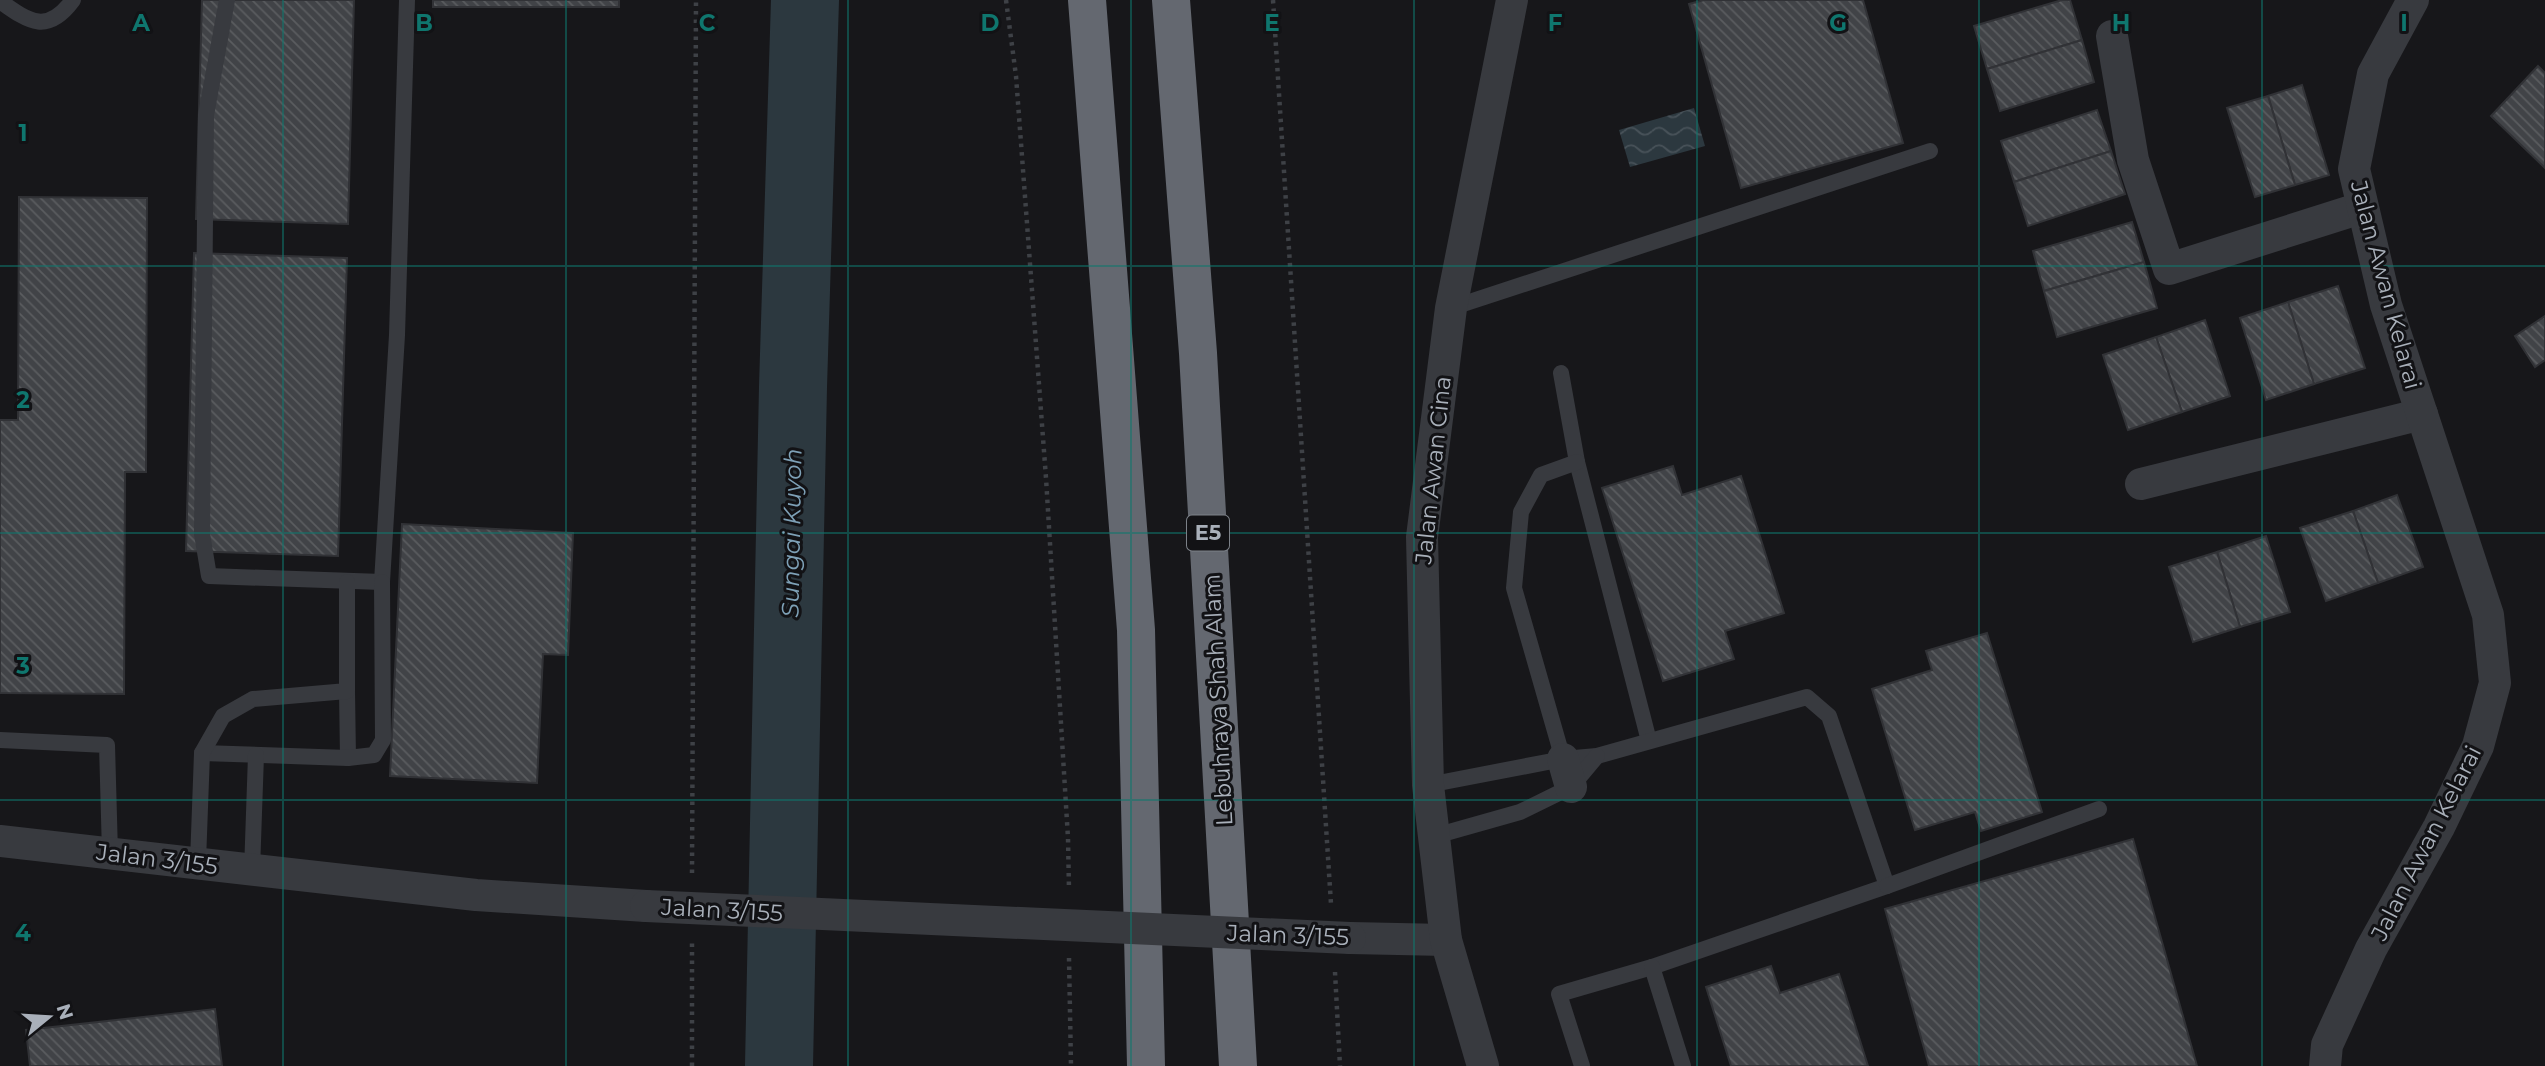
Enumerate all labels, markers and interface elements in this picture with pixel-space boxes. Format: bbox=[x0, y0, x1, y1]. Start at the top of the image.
text: A bbox=[131, 9, 150, 37]
text: B bbox=[415, 9, 433, 37]
text: C bbox=[699, 9, 716, 37]
text: D bbox=[981, 9, 1000, 37]
text: E bbox=[1264, 9, 1280, 37]
text: F bbox=[1548, 9, 1563, 37]
text: G bbox=[1829, 9, 1847, 37]
text: H bbox=[2112, 9, 2130, 37]
text: I bbox=[2400, 9, 2408, 37]
text: 1 bbox=[18, 119, 28, 147]
street label: Jalan Awan Kelarai bbox=[2344, 177, 2427, 392]
street label: Jalan Awan Cina bbox=[1409, 375, 1457, 566]
text: 2 bbox=[16, 386, 30, 414]
water label: Sungai Kuyoh bbox=[776, 448, 807, 618]
road number: E5 bbox=[1187, 516, 1229, 550]
street label: Lebuhraya Shah Alam bbox=[1197, 573, 1239, 827]
text: 3 bbox=[15, 652, 30, 680]
street label: Jalan Awan Kelarai bbox=[2364, 741, 2487, 946]
street label: Jalan 3/155 bbox=[94, 838, 219, 880]
street label: Jalan 3/155 bbox=[659, 893, 784, 927]
text: 4 bbox=[15, 919, 31, 947]
street label: Jalan 3/155 bbox=[1226, 919, 1349, 951]
north arrow bbox=[14, 982, 84, 1052]
text: N bbox=[51, 1001, 78, 1023]

